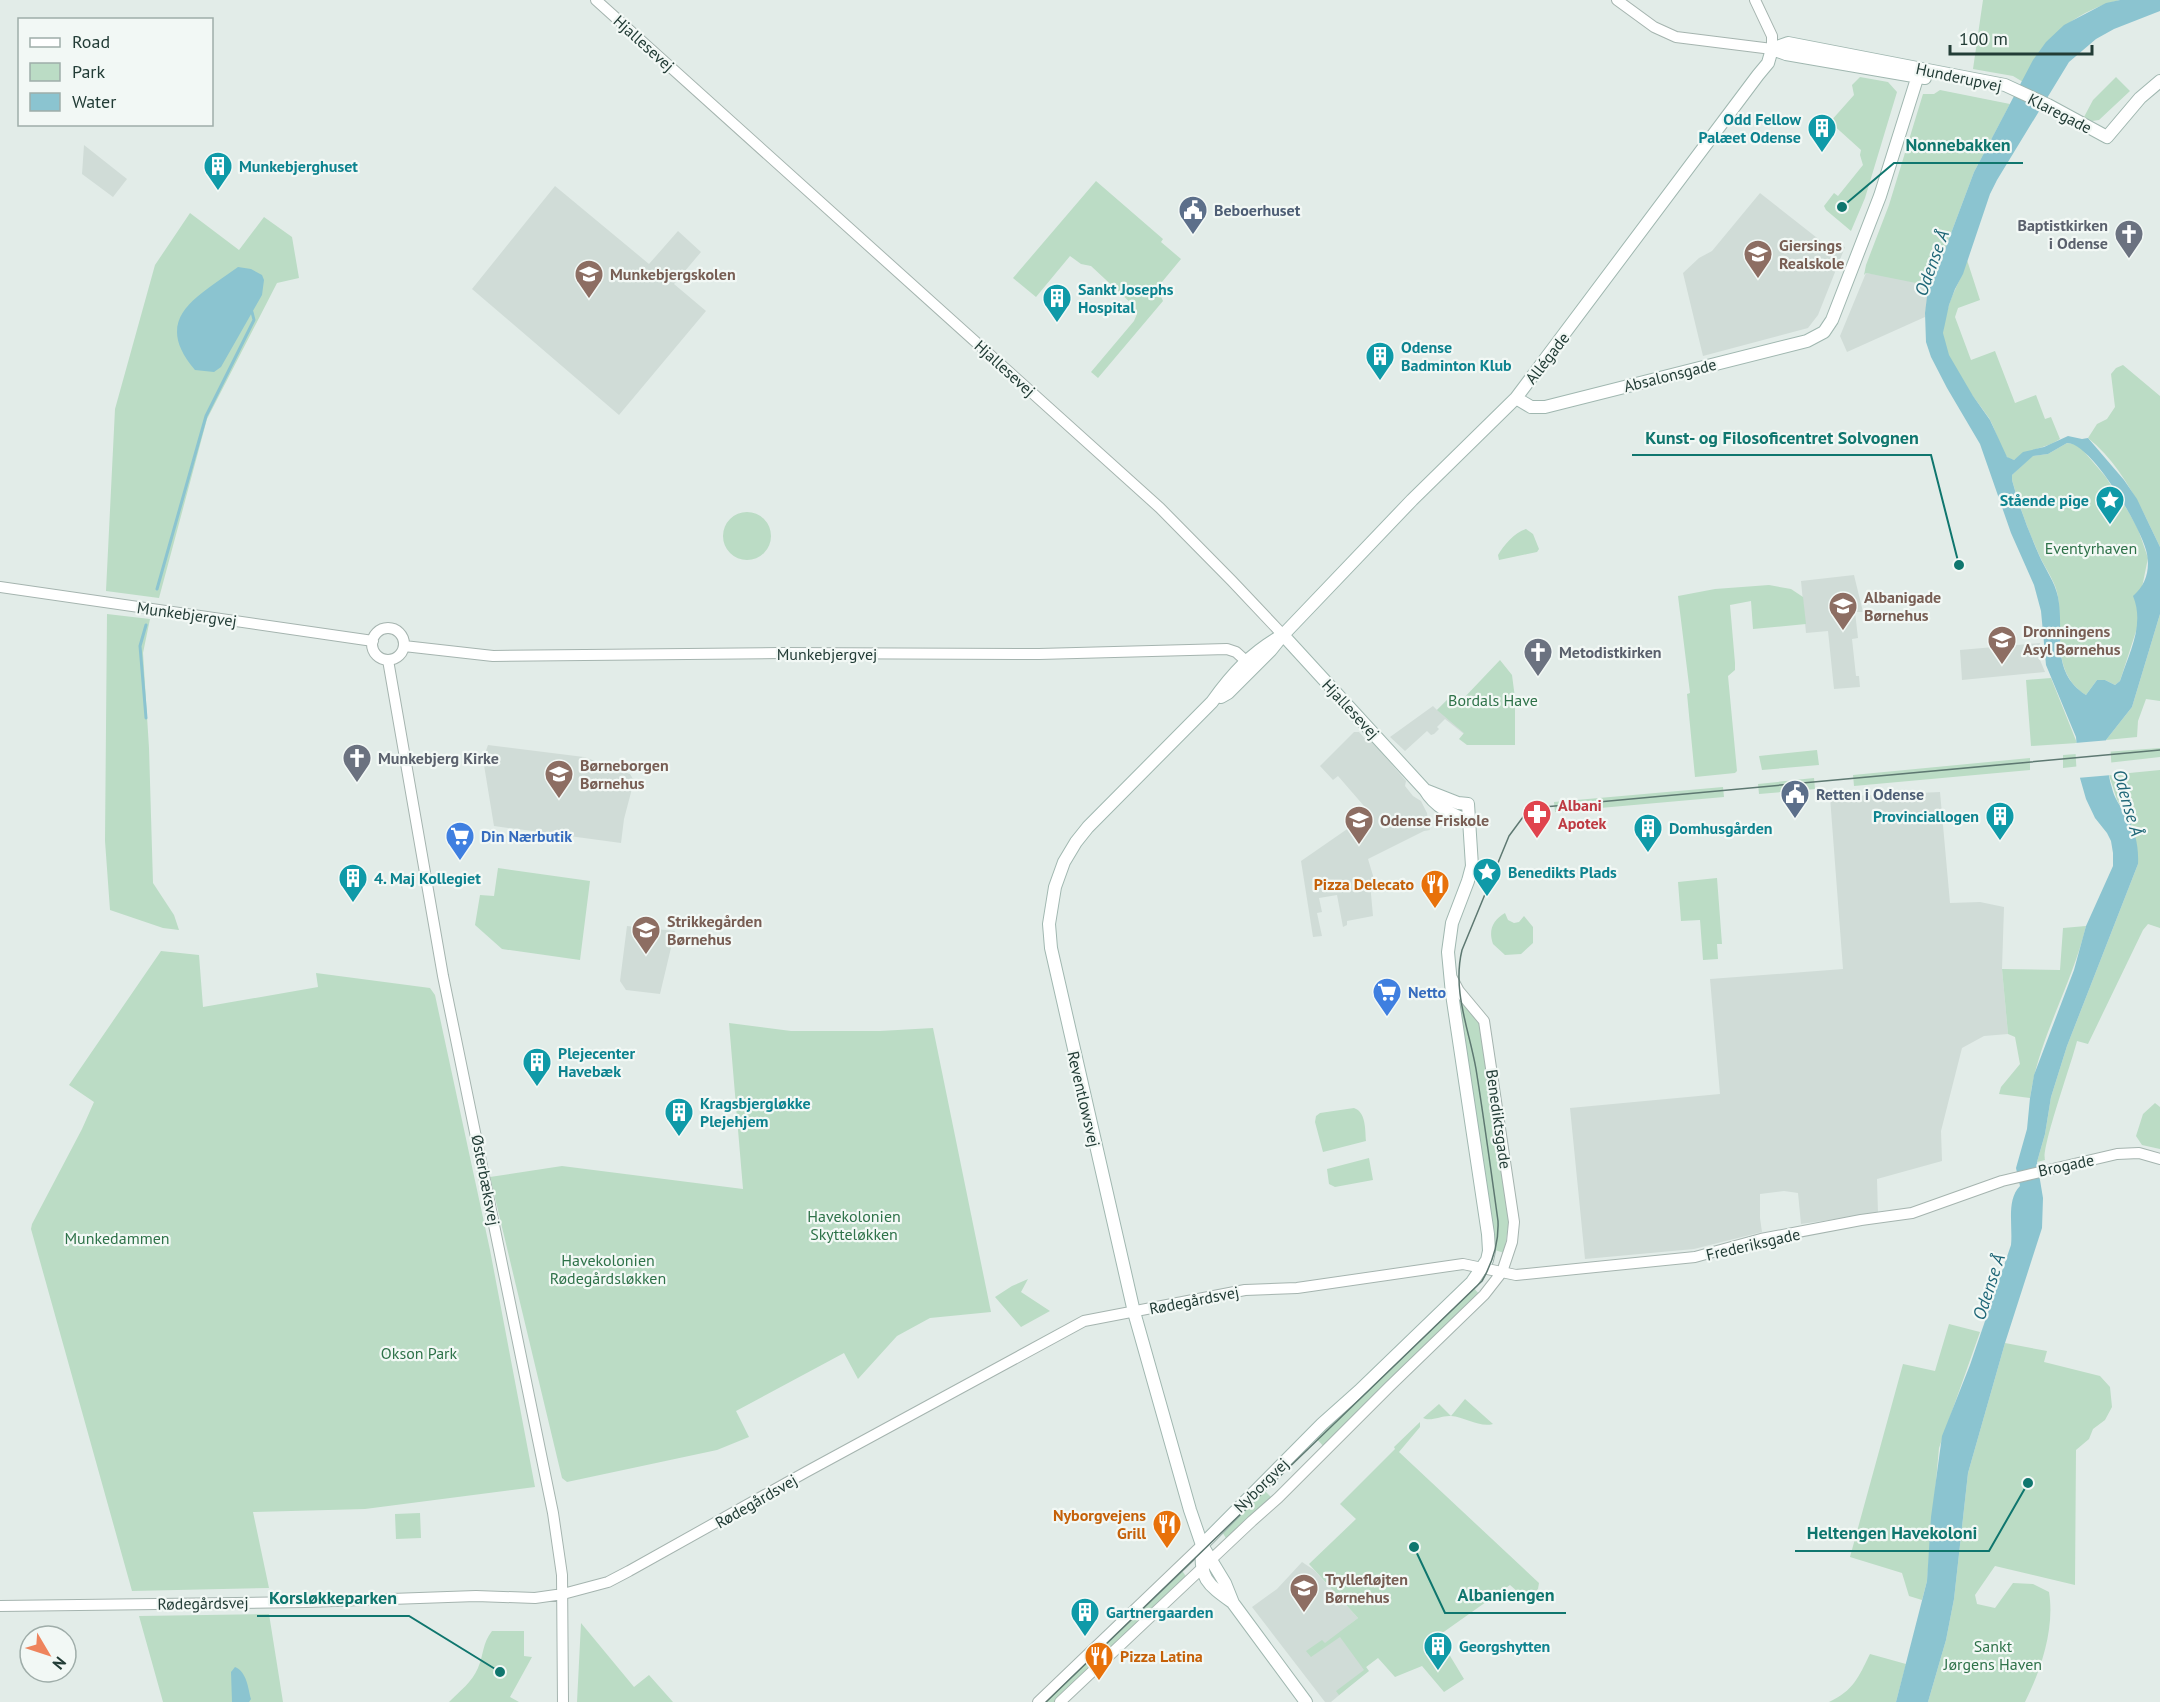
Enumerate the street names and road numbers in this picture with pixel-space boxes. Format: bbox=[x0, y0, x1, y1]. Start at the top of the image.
street label: Hjallesevej bbox=[609, 11, 679, 75]
street label: Hunderupvej bbox=[1914, 58, 2004, 96]
street label: Klaregade bbox=[2025, 88, 2095, 138]
street label: Allégade bbox=[1521, 328, 1573, 388]
street label: Hjallesevej bbox=[970, 336, 1040, 400]
street label: Absalonsgade bbox=[1622, 354, 1718, 396]
street label: Munkebjergvej bbox=[136, 597, 238, 631]
street label: Munkebjergvej bbox=[777, 644, 877, 664]
street label: Hjallesevej bbox=[1318, 675, 1384, 743]
street label: Reventlowsvej bbox=[1063, 1049, 1105, 1149]
street label: Benediktsgade bbox=[1482, 1068, 1516, 1170]
street label: Østerbæksvej bbox=[467, 1133, 505, 1227]
street label: Brogade bbox=[2036, 1149, 2096, 1181]
street label: Frederiksgade bbox=[1704, 1223, 1802, 1265]
street label: Rødegårdsvej bbox=[1147, 1281, 1241, 1319]
street label: Nyborgvej bbox=[1229, 1453, 1293, 1517]
street label: Rødegårdsvej bbox=[712, 1470, 800, 1532]
street label: Rødegårdsvej bbox=[157, 1592, 249, 1614]

